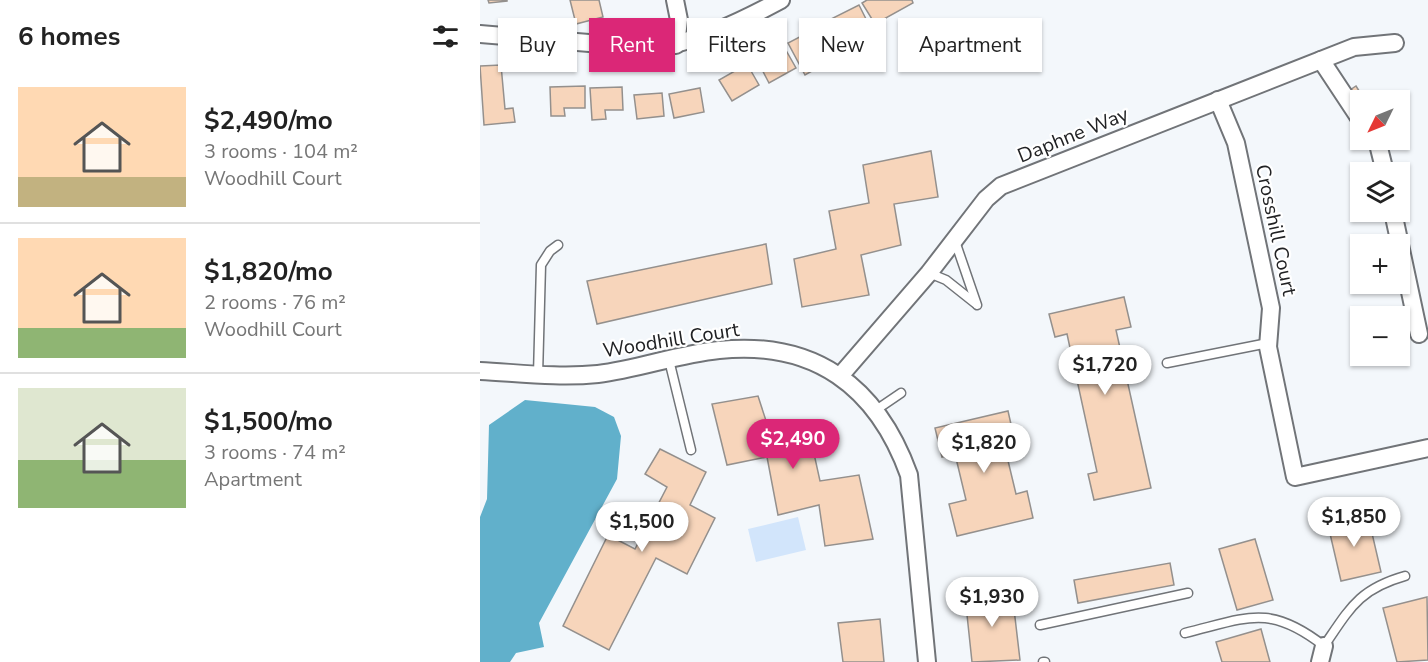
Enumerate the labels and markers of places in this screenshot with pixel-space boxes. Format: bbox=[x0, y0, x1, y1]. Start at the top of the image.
pin: $1,720 bbox=[1056, 345, 1154, 396]
pin: $2,490 bbox=[744, 419, 842, 470]
pin: $1,820 bbox=[935, 423, 1033, 474]
pin: $1,850 bbox=[1305, 497, 1403, 548]
pin: $1,500 bbox=[593, 502, 691, 553]
pin: $1,930 bbox=[943, 577, 1041, 628]

